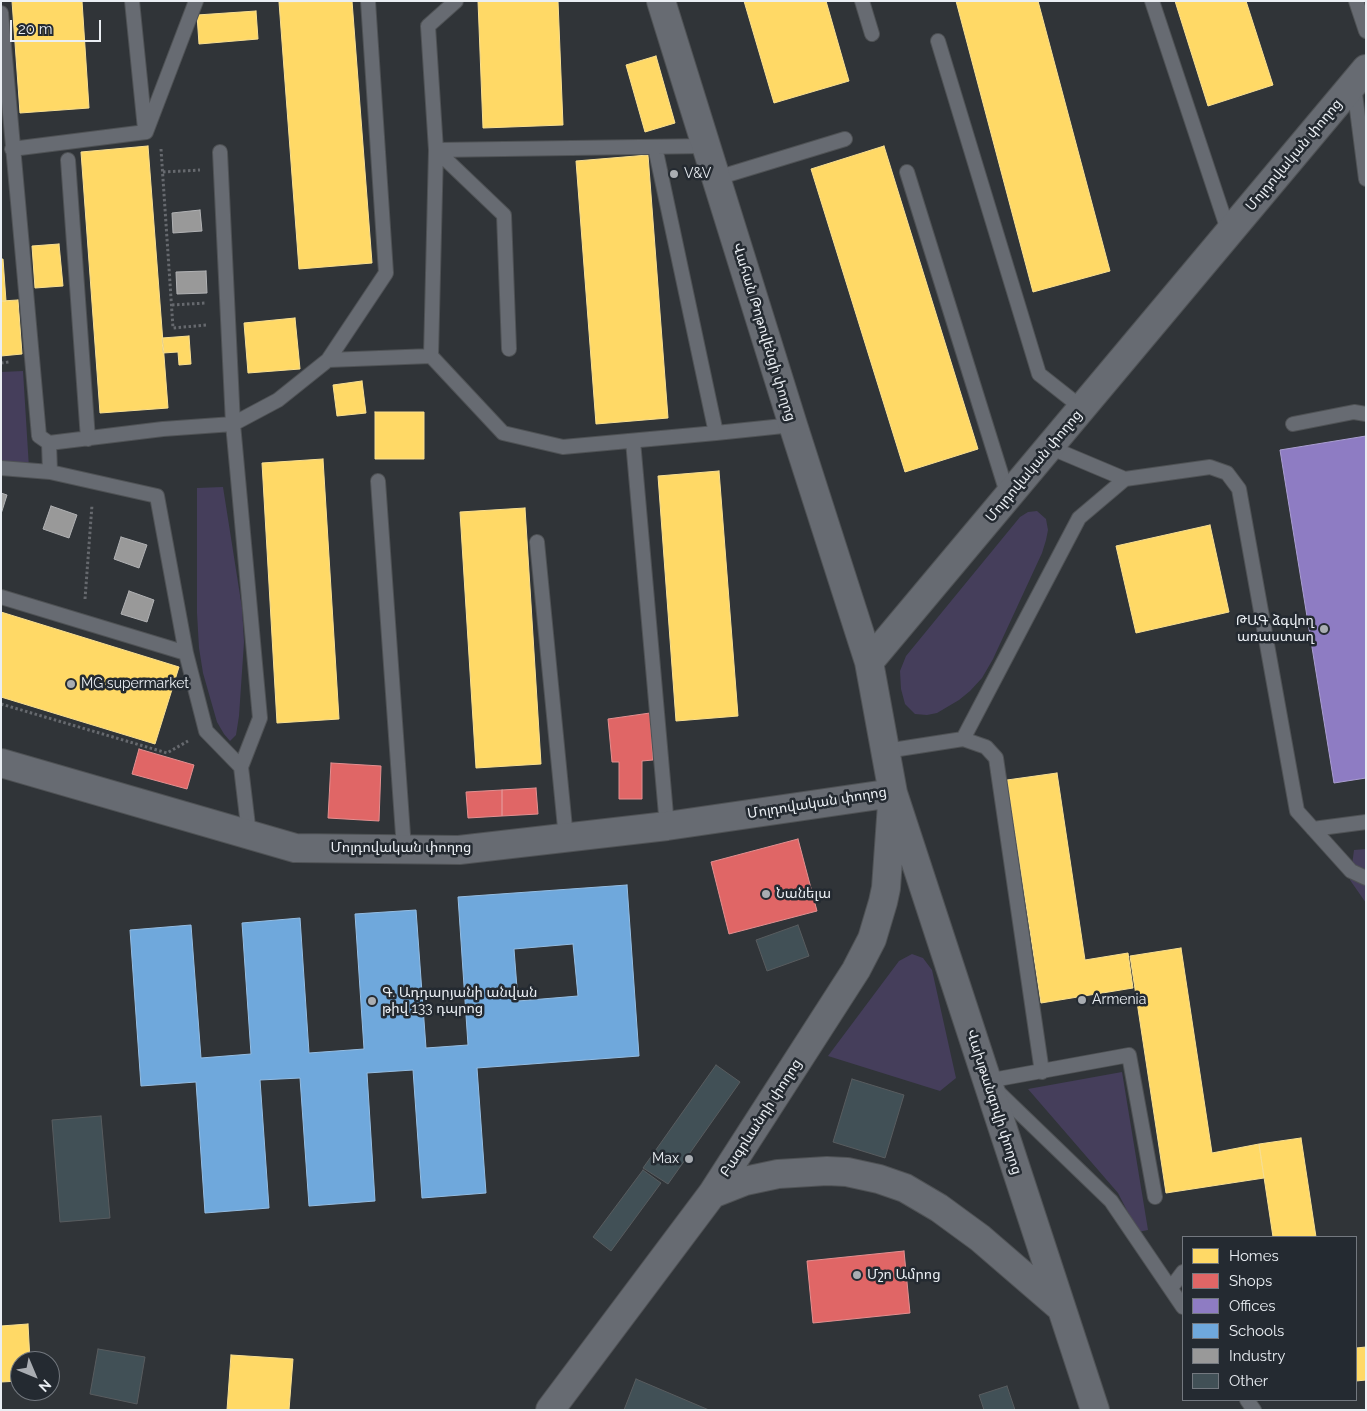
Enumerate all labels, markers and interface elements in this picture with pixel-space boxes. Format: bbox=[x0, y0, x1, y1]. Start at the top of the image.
scale bar bbox=[12, 10, 104, 42]
text: 20 m bbox=[18, 20, 53, 38]
street label: Մոլդովական փողոց bbox=[1242, 96, 1346, 214]
place label: V&V bbox=[684, 166, 711, 182]
marker: V&V bbox=[668, 168, 680, 180]
street label: Վահան Թոթովենցի փողոց bbox=[729, 241, 799, 423]
street label: Մոլդովական փողոց bbox=[982, 407, 1086, 525]
place label: ԹԱԳ ձգվող առաստաղ bbox=[1236, 613, 1314, 646]
marker: ԹԱԳ ձգվող առաստաղ bbox=[1318, 623, 1330, 635]
place label: MG supermarket bbox=[81, 676, 189, 692]
marker: MG supermarket bbox=[65, 678, 77, 690]
street label: Մոլդովական փողոց bbox=[746, 784, 888, 822]
street label: Մոլդովական փողոց bbox=[331, 840, 471, 856]
place label: Նանելա bbox=[776, 886, 831, 902]
marker: Նանելա bbox=[760, 888, 772, 900]
place label: Գ. Ադդարյանի անվան թիվ 133 դպրոց bbox=[382, 985, 537, 1018]
place label: Armenia bbox=[1092, 992, 1146, 1008]
marker: Armenia bbox=[1076, 994, 1088, 1006]
marker: Գ. Ադդարյանի անվան թիվ 133 դպրոց bbox=[366, 995, 378, 1007]
street label: Վախթանգովի փողոց bbox=[963, 1027, 1025, 1177]
street label: Բագրևանդի փողոց bbox=[717, 1056, 805, 1180]
place label: Max bbox=[652, 1151, 679, 1167]
marker: Max bbox=[683, 1153, 695, 1165]
legend bbox=[1182, 1236, 1357, 1401]
text: Homes bbox=[1229, 1247, 1279, 1265]
place label: Մշո Ամրոց bbox=[867, 1267, 941, 1283]
marker: Մշո Ամրոց bbox=[851, 1269, 863, 1281]
text: Shops bbox=[1229, 1272, 1272, 1290]
text: Offices bbox=[1229, 1297, 1276, 1315]
text: Schools bbox=[1229, 1322, 1284, 1340]
text: Industry bbox=[1229, 1347, 1285, 1365]
north arrow bbox=[10, 1351, 60, 1401]
text: Other bbox=[1229, 1372, 1268, 1390]
text: N bbox=[35, 1376, 54, 1395]

